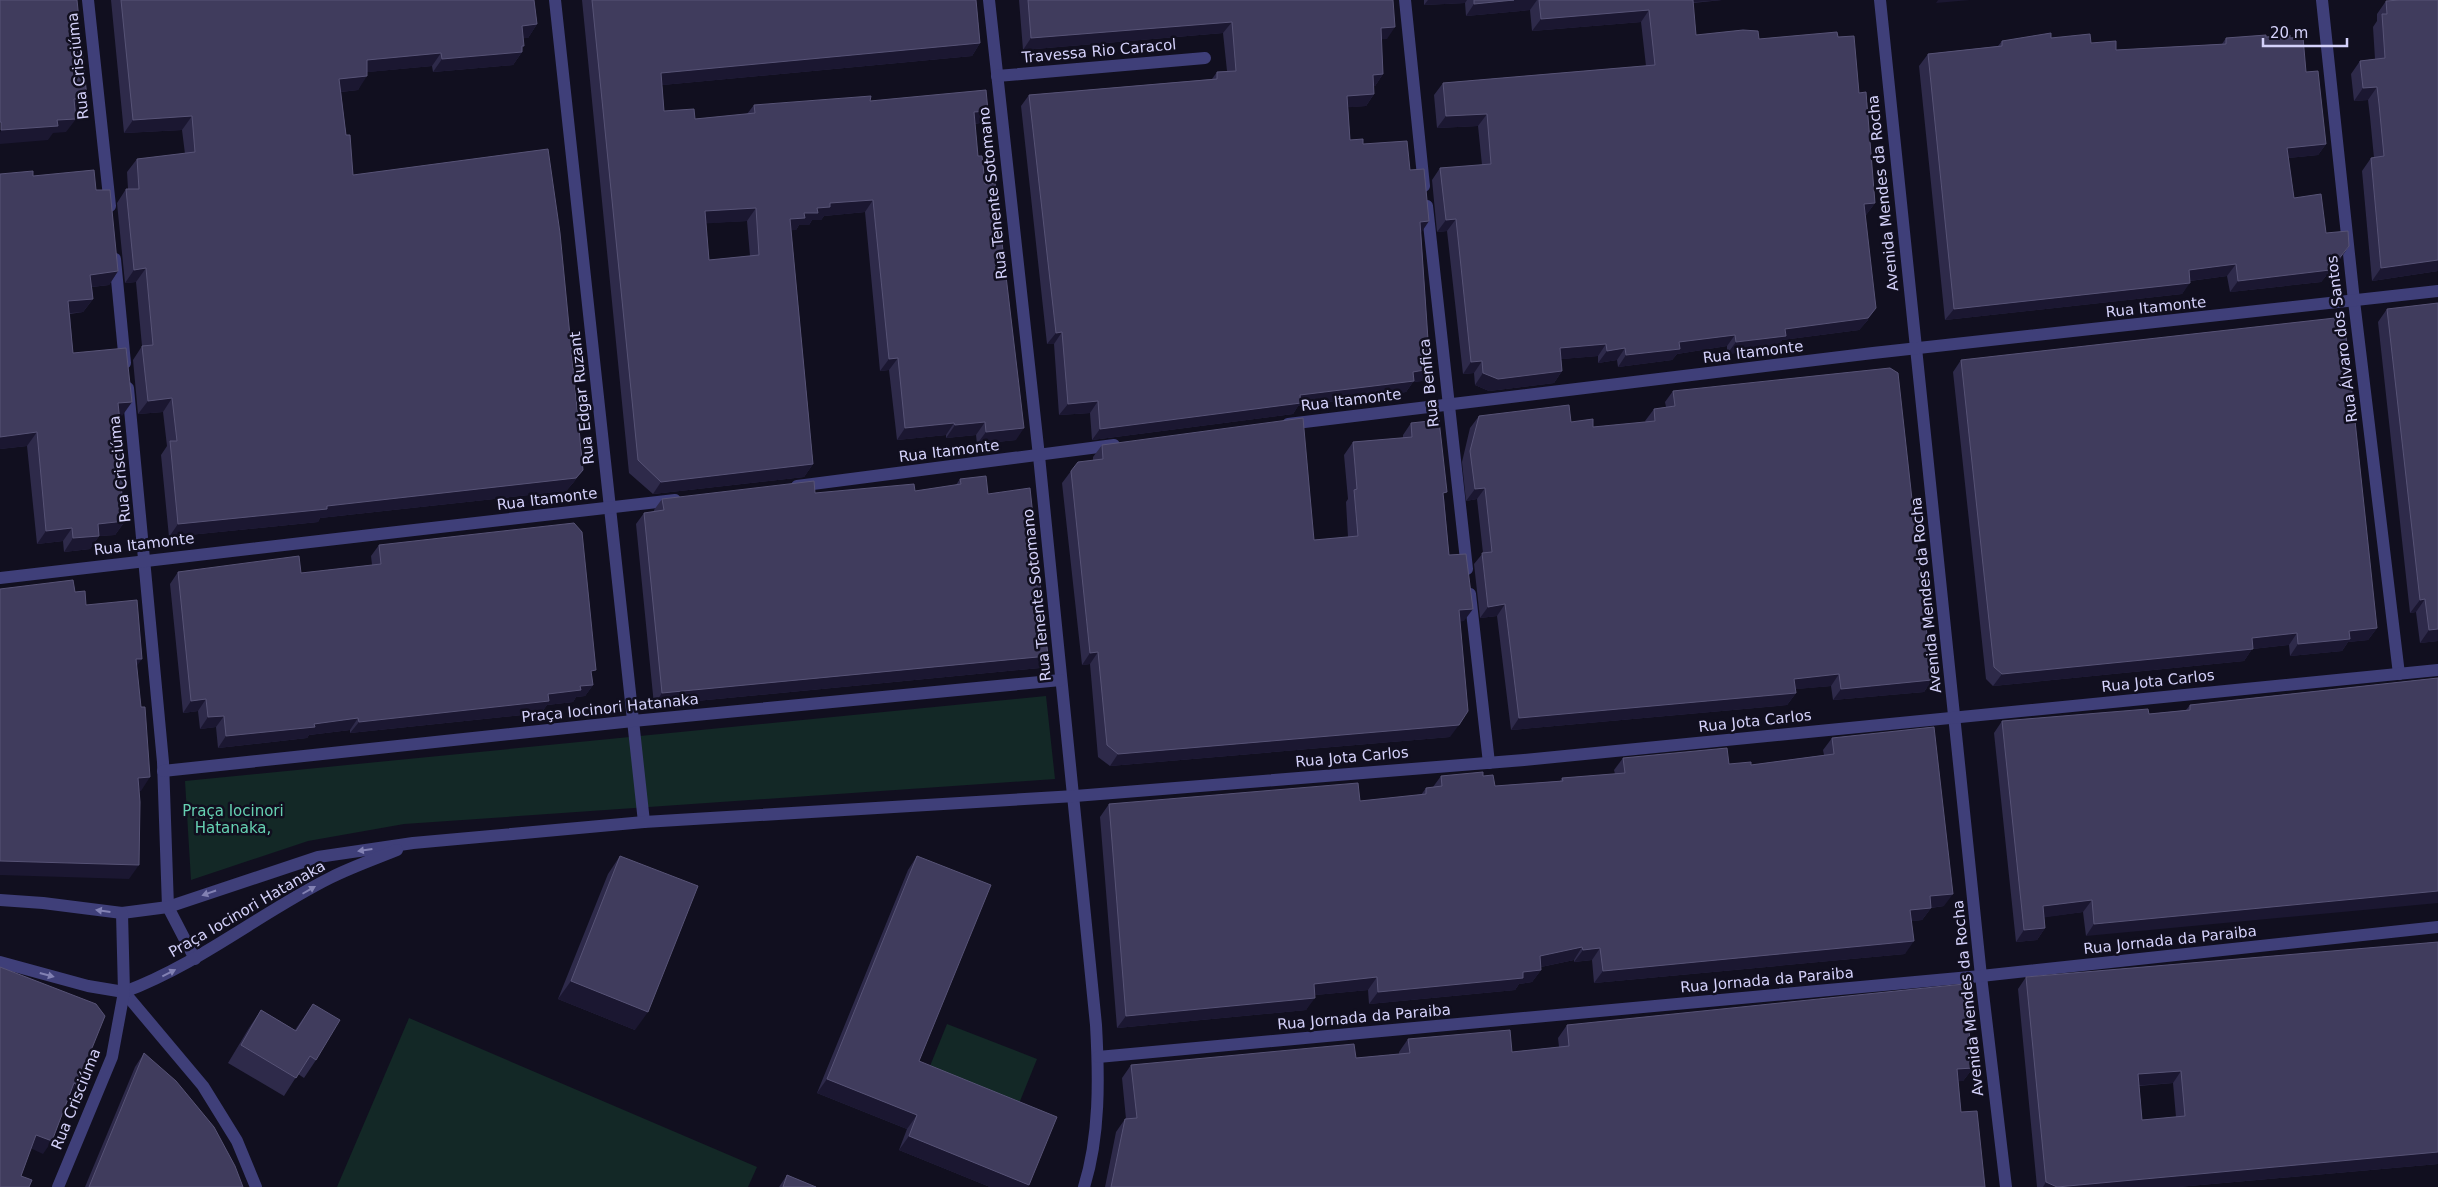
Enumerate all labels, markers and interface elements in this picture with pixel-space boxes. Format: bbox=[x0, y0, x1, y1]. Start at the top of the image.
street label: Rua Crisciúma bbox=[63, 12, 93, 120]
scale bar bbox=[2263, 15, 2347, 47]
text: 20 m bbox=[2270, 24, 2308, 42]
street label: Travessa Rio Caracol bbox=[1020, 35, 1177, 67]
street label: Avenida Mendes da Rocha bbox=[1864, 94, 1902, 292]
street label: Rua Tenente Sotomano bbox=[975, 106, 1011, 280]
street label: Rua Álvaro dos Santos bbox=[2322, 254, 2361, 424]
street label: Rua Itamonte bbox=[2105, 293, 2207, 321]
street label: Rua Edgar Ruzant bbox=[566, 331, 598, 465]
street label: Rua Itamonte bbox=[1702, 337, 1804, 367]
street label: Rua Benfica bbox=[1415, 338, 1443, 428]
street label: Rua Itamonte bbox=[1300, 385, 1402, 415]
street label: Rua Crisciúma bbox=[105, 415, 135, 523]
street label: Rua Itamonte bbox=[898, 436, 1000, 466]
street label: Rua Itamonte bbox=[496, 484, 598, 514]
street label: Avenida Mendes da Rocha bbox=[1907, 496, 1945, 694]
street label: Rua Tenente Sotomano bbox=[1019, 508, 1055, 682]
street label: Rua Itamonte bbox=[93, 529, 195, 559]
street label: Rua Jota Carlos bbox=[2101, 666, 2216, 696]
street label: Praça Iocinori Hatanaka bbox=[521, 690, 699, 726]
street label: Rua Jota Carlos bbox=[1698, 706, 1813, 736]
street label: Rua Jota Carlos bbox=[1295, 743, 1410, 771]
park label: Praça Iocinori Hatanaka, bbox=[182, 802, 284, 837]
one-way arrow bbox=[357, 846, 373, 854]
street label: Praça Iocinori Hatanaka bbox=[165, 857, 329, 961]
one-way arrow bbox=[302, 886, 316, 894]
one-way arrow bbox=[201, 889, 216, 897]
street label: Avenida Mendes da Rocha bbox=[1949, 899, 1987, 1097]
one-way arrow bbox=[94, 907, 110, 915]
street label: Rua Jornada da Paraiba bbox=[2082, 922, 2258, 958]
street label: Rua Jornada da Paraiba bbox=[1679, 963, 1855, 997]
one-way arrow bbox=[162, 968, 176, 976]
one-way arrow bbox=[39, 971, 55, 979]
street label: Rua Jornada da Paraiba bbox=[1276, 1000, 1452, 1034]
street label: Rua Crisciúma bbox=[48, 1046, 104, 1152]

